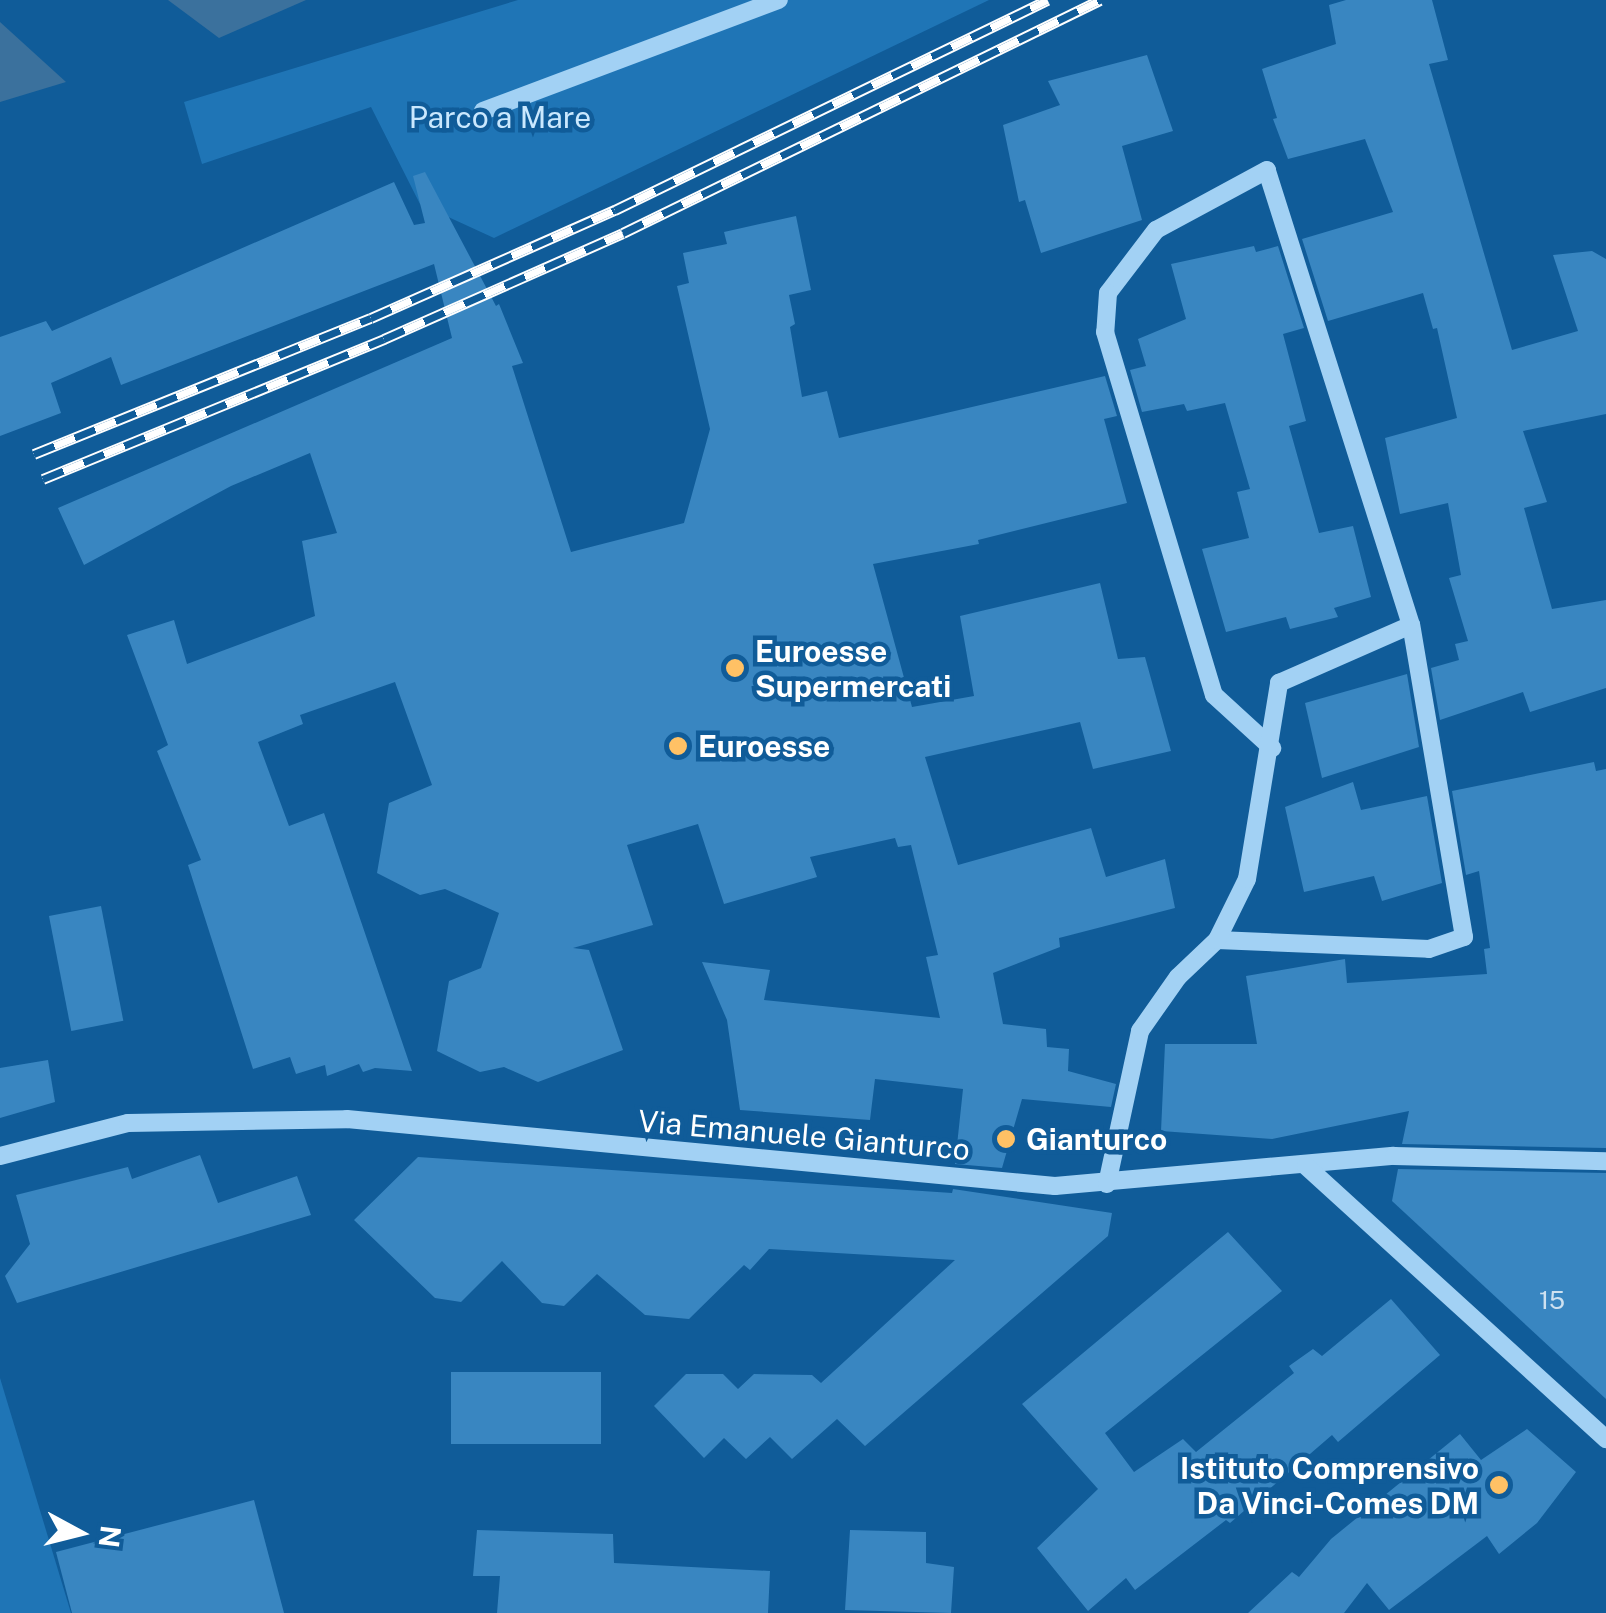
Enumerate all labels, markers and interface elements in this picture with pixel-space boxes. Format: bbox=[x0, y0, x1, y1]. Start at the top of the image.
park label: Parco a Mare bbox=[409, 99, 591, 135]
place label: Euroesse Supermercati bbox=[755, 633, 951, 704]
marker: Euroesse Supermercati bbox=[724, 657, 746, 679]
place label: Euroesse bbox=[698, 728, 830, 764]
marker: Euroesse bbox=[667, 735, 689, 757]
street label: Via Emanuele Gianturco bbox=[637, 1103, 971, 1167]
place label: Gianturco bbox=[1026, 1121, 1167, 1157]
marker: Gianturco bbox=[995, 1128, 1017, 1150]
house number: 15 bbox=[1539, 1285, 1565, 1315]
place label: Istituto Comprensivo Da Vinci-Comes DM bbox=[1180, 1450, 1479, 1520]
marker: Istituto Comprensivo Da Vinci-Comes DM bbox=[1488, 1474, 1510, 1496]
north arrow bbox=[30, 1483, 130, 1583]
text: N bbox=[93, 1524, 128, 1550]

